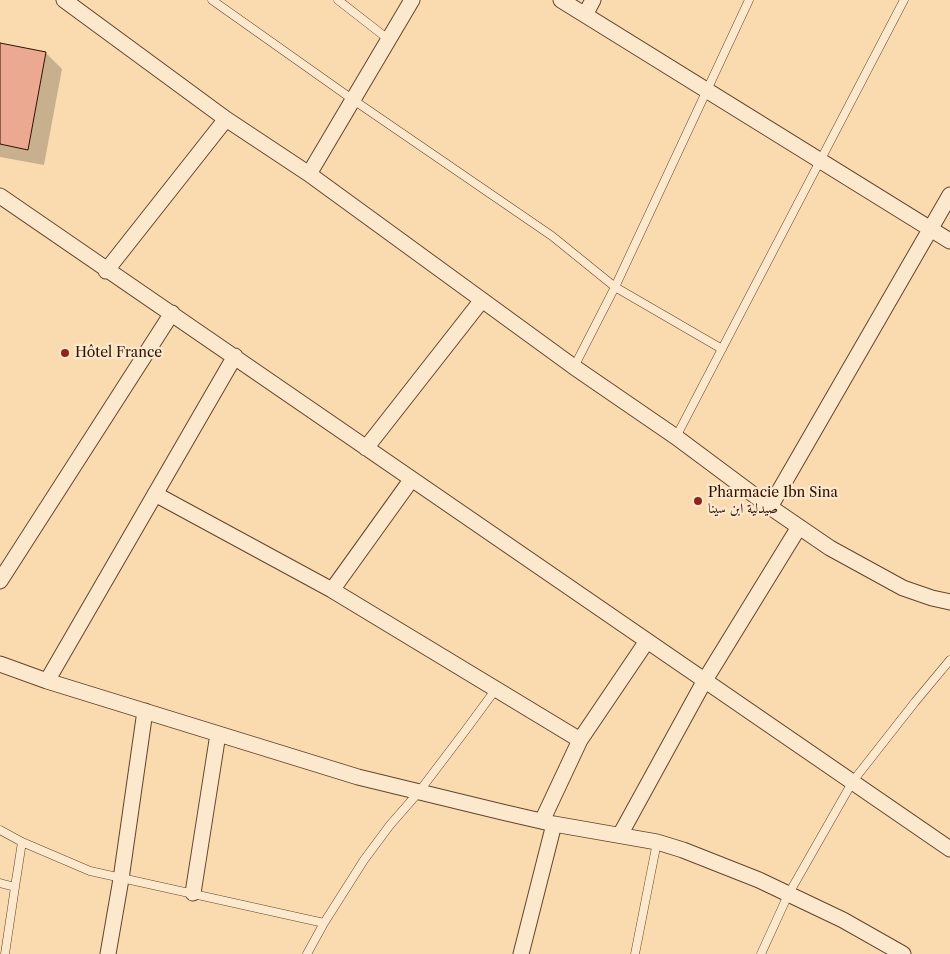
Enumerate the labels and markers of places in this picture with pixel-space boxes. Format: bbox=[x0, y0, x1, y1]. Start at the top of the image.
place label: Hôtel France bbox=[75, 345, 162, 361]
marker: Hôtel France bbox=[59, 347, 71, 359]
place label: Pharmacie Ibn Sina صيدلية ابن سينا bbox=[708, 485, 838, 518]
marker: Pharmacie Ibn Sina صيدلية ابن سينا bbox=[692, 495, 704, 507]

